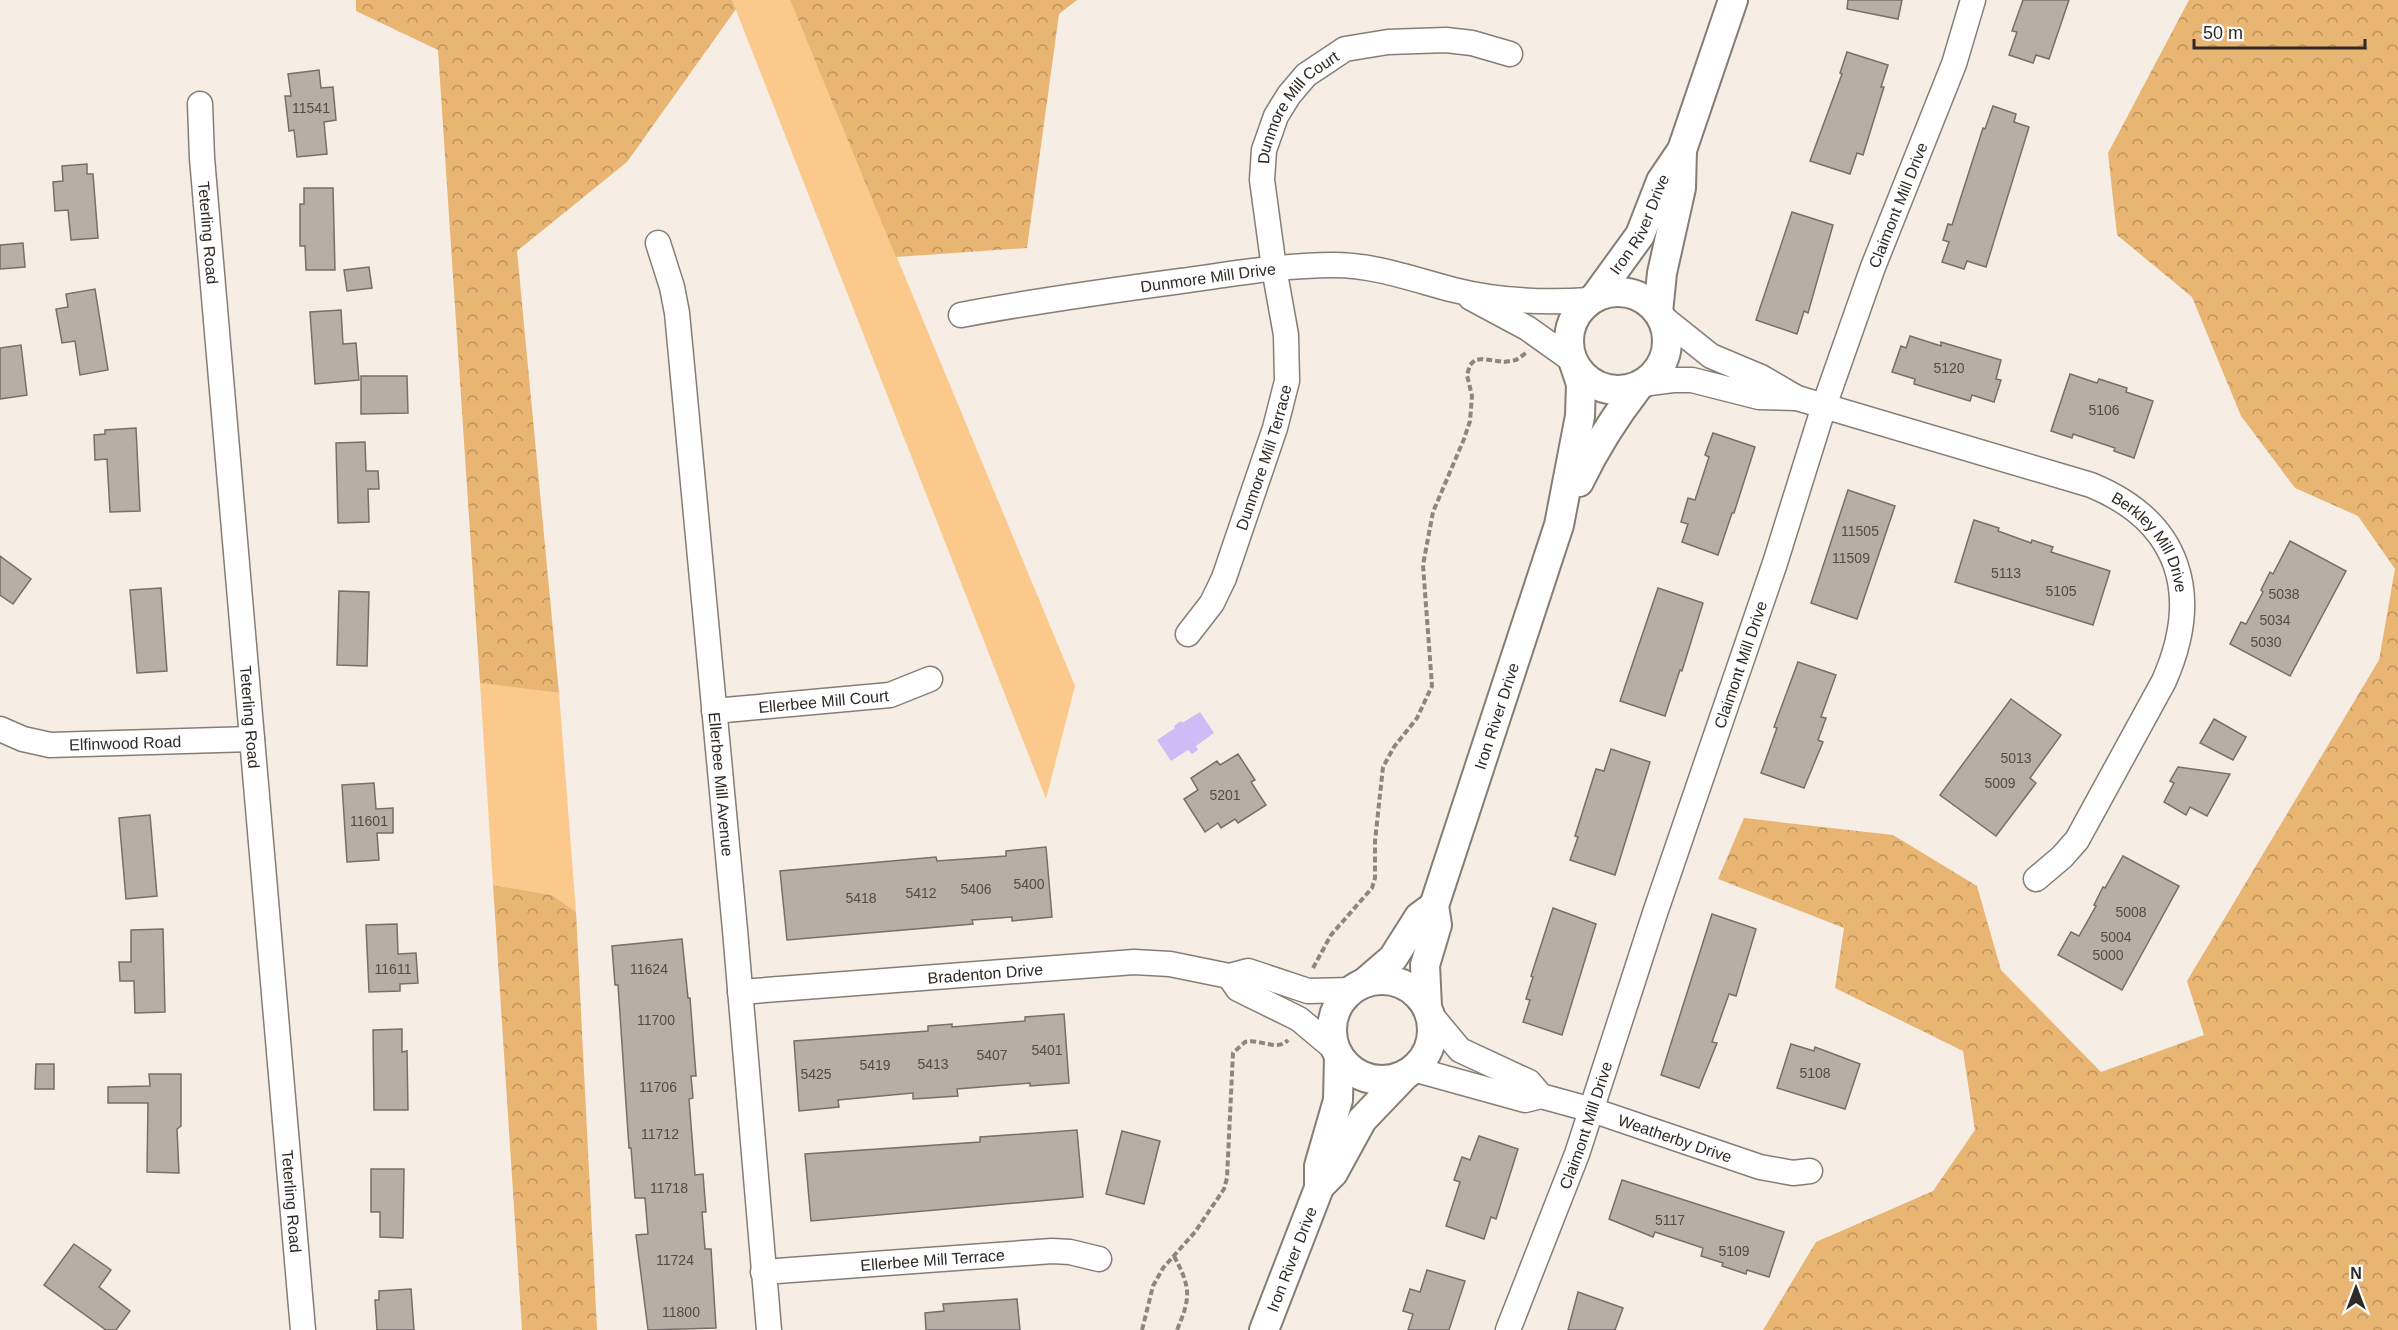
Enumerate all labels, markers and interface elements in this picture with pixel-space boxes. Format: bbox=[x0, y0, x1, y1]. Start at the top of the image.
scale bar bbox=[2194, 12, 2365, 50]
text: 50 m bbox=[2203, 23, 2243, 43]
street label: Dunmore Mill Court bbox=[1255, 47, 1342, 164]
house number: 11541 bbox=[292, 100, 330, 116]
street label: Claimont Mill Drive bbox=[1866, 140, 1931, 270]
street label: Iron River Drive bbox=[1606, 171, 1672, 278]
street label: Teterling Road bbox=[195, 181, 221, 285]
street label: Dunmore Mill Drive bbox=[1139, 260, 1277, 295]
house number: 5120 bbox=[1933, 360, 1965, 376]
street label: Dunmore Mill Terrace bbox=[1233, 383, 1295, 532]
house number: 5106 bbox=[2088, 402, 2120, 418]
street label: Berkley Mill Drive bbox=[2109, 489, 2190, 594]
house number: 11505 bbox=[1841, 523, 1879, 539]
house number: 11509 bbox=[1832, 550, 1870, 566]
house number: 5113 bbox=[1991, 565, 2021, 581]
house number: 5105 bbox=[2045, 583, 2077, 599]
house number: 5038 bbox=[2268, 586, 2300, 602]
street label: Claimont Mill Drive bbox=[1711, 599, 1770, 731]
house number: 5034 bbox=[2259, 612, 2291, 628]
house number: 5030 bbox=[2250, 634, 2282, 650]
street label: Iron River Drive bbox=[1471, 661, 1522, 772]
street label: Teterling Road bbox=[237, 665, 263, 769]
street label: Ellerbee Mill Court bbox=[758, 687, 890, 716]
street label: Ellerbee Mill Avenue bbox=[706, 711, 736, 857]
street label: Elfinwood Road bbox=[69, 733, 182, 753]
house number: 5013 bbox=[2000, 750, 2032, 766]
house number: 5009 bbox=[1984, 775, 2016, 791]
house number: 5201 bbox=[1209, 787, 1241, 803]
house number: 11601 bbox=[350, 813, 388, 829]
house number: 5400 bbox=[1013, 876, 1045, 892]
house number: 5406 bbox=[960, 881, 992, 897]
house number: 5412 bbox=[905, 885, 937, 901]
house number: 5418 bbox=[845, 890, 877, 906]
house number: 5008 bbox=[2115, 904, 2147, 920]
house number: 5004 bbox=[2100, 929, 2132, 945]
house number: 5000 bbox=[2092, 947, 2124, 963]
house number: 11611 bbox=[375, 961, 412, 977]
house number: 11624 bbox=[630, 961, 668, 977]
street label: Bradenton Drive bbox=[927, 961, 1044, 987]
house number: 11700 bbox=[637, 1012, 675, 1028]
house number: 5401 bbox=[1031, 1042, 1063, 1058]
house number: 5407 bbox=[976, 1047, 1008, 1063]
house number: 5413 bbox=[917, 1056, 949, 1072]
house number: 5419 bbox=[859, 1057, 891, 1073]
street label: Claimont Mill Drive bbox=[1556, 1059, 1615, 1192]
house number: 5108 bbox=[1799, 1065, 1831, 1081]
house number: 5425 bbox=[800, 1066, 832, 1082]
house number: 11706 bbox=[639, 1079, 677, 1095]
street label: Weatherby Drive bbox=[1616, 1112, 1734, 1166]
house number: 11712 bbox=[641, 1126, 679, 1142]
street label: Teterling Road bbox=[278, 1149, 304, 1253]
house number: 11718 bbox=[650, 1180, 688, 1196]
street label: Iron River Drive bbox=[1264, 1204, 1320, 1314]
house number: 5117 bbox=[1655, 1212, 1685, 1228]
house number: 5109 bbox=[1718, 1243, 1750, 1259]
street label: Ellerbee Mill Terrace bbox=[860, 1246, 1005, 1274]
house number: 11724 bbox=[656, 1252, 694, 1268]
north arrow bbox=[2326, 1258, 2386, 1318]
text: N bbox=[2350, 1265, 2362, 1282]
house number: 11800 bbox=[662, 1304, 700, 1320]

